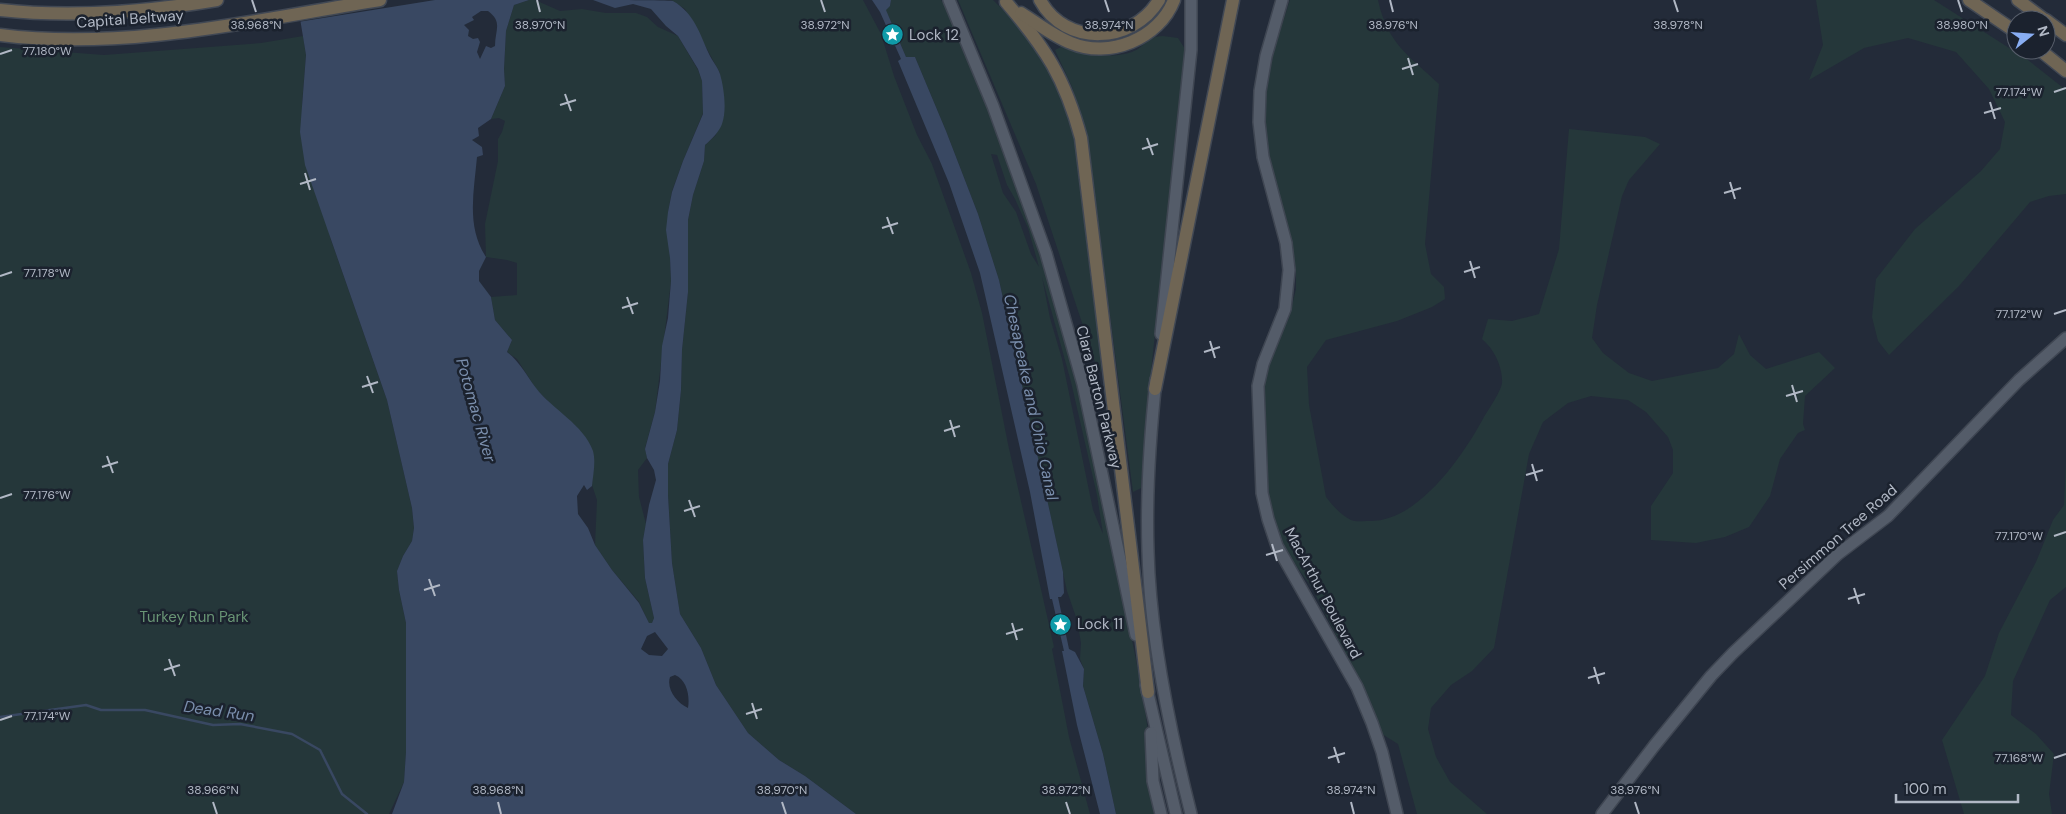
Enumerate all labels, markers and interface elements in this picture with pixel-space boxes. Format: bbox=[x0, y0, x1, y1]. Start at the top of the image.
street label: Capital Beltway bbox=[76, 5, 185, 33]
north arrow bbox=[2006, 10, 2056, 60]
text: 38.968°N bbox=[230, 17, 282, 33]
text: 38.970°N bbox=[515, 17, 565, 33]
text: 38.972°N bbox=[800, 17, 850, 33]
text: 38.974°N bbox=[1084, 17, 1134, 33]
text: 38.976°N bbox=[1368, 17, 1418, 33]
text: 38.978°N bbox=[1653, 17, 1703, 33]
text: 38.980°N bbox=[1936, 17, 1988, 33]
place icon: Lock 12 bbox=[881, 23, 905, 47]
text: N bbox=[2033, 24, 2054, 39]
place label: Lock 12 bbox=[909, 25, 959, 45]
text: 77.180°W bbox=[22, 43, 72, 59]
text: 77.174°W bbox=[1996, 84, 2043, 100]
text: 77.178°W bbox=[23, 265, 71, 281]
water label: Chesapeake and Ohio Canal bbox=[999, 292, 1063, 502]
text: 77.172°W bbox=[1996, 306, 2043, 322]
street label: Clara Barton Parkway bbox=[1072, 323, 1127, 471]
water label: Potomac River bbox=[451, 356, 501, 465]
street label: Persimmon Tree Road bbox=[1775, 480, 1901, 594]
text: 77.176°W bbox=[23, 487, 71, 503]
street label: MacArthur Boulevard bbox=[1280, 524, 1366, 662]
text: 77.170°W bbox=[1995, 528, 2043, 544]
park label: Turkey Run Park bbox=[139, 607, 249, 627]
place icon: Lock 11 bbox=[1049, 612, 1073, 636]
place label: Lock 11 bbox=[1077, 614, 1123, 634]
water label: Dead Run bbox=[182, 696, 256, 726]
text: 77.174°W bbox=[24, 708, 71, 724]
text: 77.168°W bbox=[1995, 750, 2044, 766]
scale bar bbox=[1896, 772, 2018, 804]
text: 100 m bbox=[1904, 779, 1947, 799]
text: 38.966°N bbox=[187, 782, 239, 798]
text: 38.968°N bbox=[472, 782, 524, 798]
text: 38.970°N bbox=[757, 782, 807, 798]
text: 38.972°N bbox=[1041, 782, 1091, 798]
text: 38.974°N bbox=[1326, 782, 1376, 798]
text: 38.976°N bbox=[1610, 782, 1660, 798]

